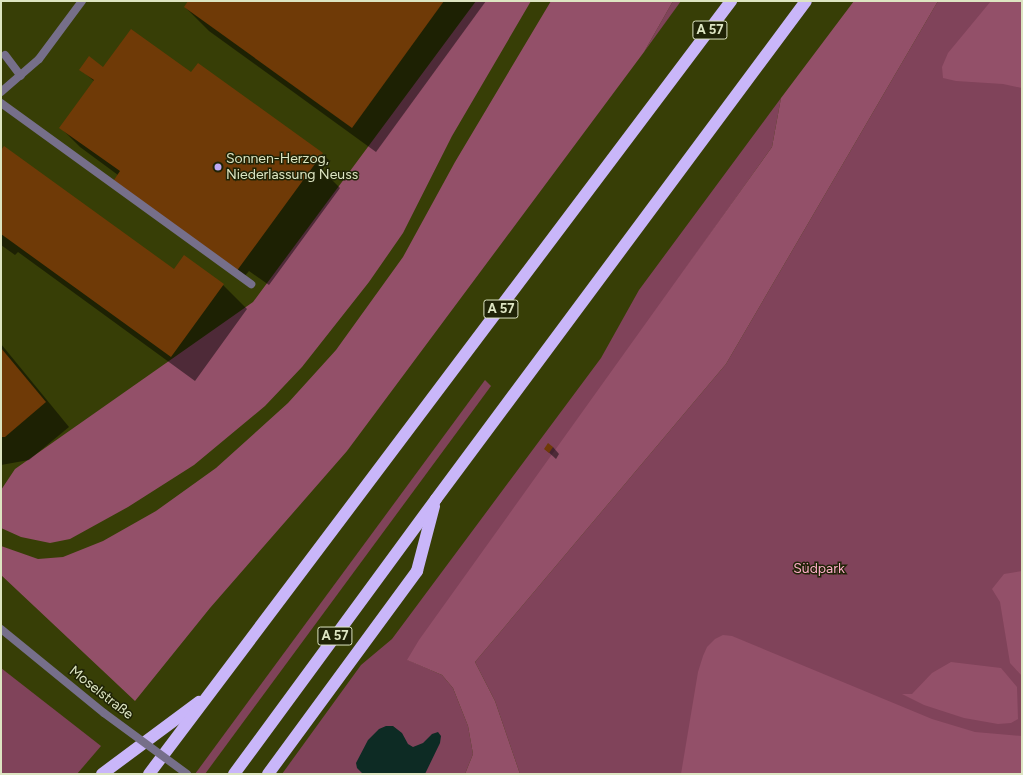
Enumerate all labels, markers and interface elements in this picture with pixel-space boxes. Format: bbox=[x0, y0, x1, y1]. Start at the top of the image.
road number: A 57 bbox=[692, 19, 728, 41]
place label: Sonnen-Herzog, Niederlassung Neuss bbox=[226, 151, 358, 184]
marker: Sonnen-Herzog, Niederlassung Neuss bbox=[213, 162, 223, 172]
road number: A 57 bbox=[483, 298, 519, 320]
park label: Südpark bbox=[793, 561, 845, 577]
road number: A 57 bbox=[317, 625, 353, 647]
street label: Moselstraße bbox=[66, 663, 136, 723]

